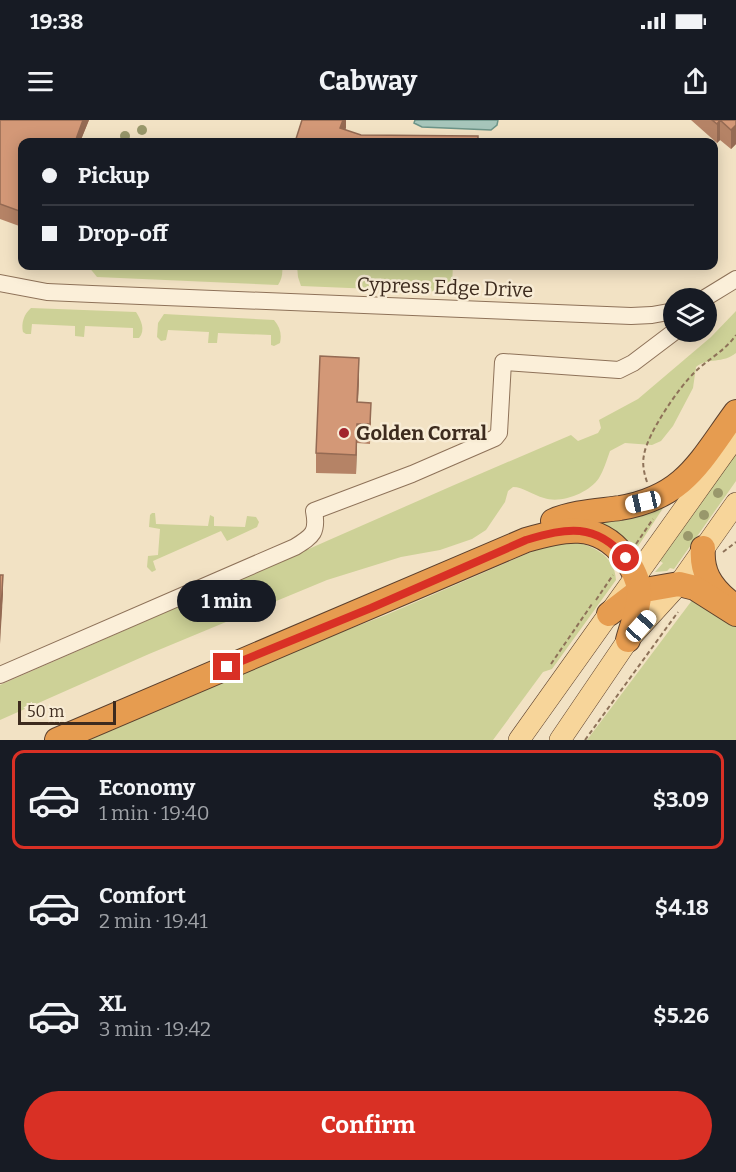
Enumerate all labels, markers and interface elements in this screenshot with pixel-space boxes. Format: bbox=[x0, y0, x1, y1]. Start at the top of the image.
text: 19:38 bbox=[30, 8, 84, 35]
icon: menu bbox=[24, 65, 57, 98]
text: Cabway bbox=[319, 65, 417, 97]
icon: share bbox=[679, 65, 712, 98]
text: Pickup bbox=[78, 162, 150, 189]
text: Drop-off bbox=[78, 220, 168, 247]
street label: Cypress Edge Drive bbox=[356, 272, 534, 302]
map controls bbox=[663, 288, 717, 342]
button: layers bbox=[663, 288, 717, 342]
place label: Golden Corral bbox=[356, 421, 487, 445]
marker: Golden Corral bbox=[337, 426, 351, 440]
car bbox=[623, 489, 663, 515]
route start bbox=[612, 544, 639, 571]
callout: 1 min bbox=[178, 580, 276, 622]
text: 1 min bbox=[201, 589, 252, 613]
car bbox=[622, 607, 660, 645]
route end bbox=[213, 653, 240, 680]
scale bar bbox=[18, 698, 116, 726]
text: 50 m bbox=[27, 702, 64, 721]
icon: car bbox=[27, 773, 81, 827]
text: Economy bbox=[99, 774, 195, 801]
text: $3.09 bbox=[653, 786, 709, 813]
text: 1 min · 19:40 bbox=[99, 801, 210, 825]
icon: car bbox=[27, 881, 81, 935]
text: Comfort bbox=[99, 882, 186, 909]
text: $4.18 bbox=[655, 894, 709, 921]
text: 2 min · 19:41 bbox=[99, 909, 208, 933]
icon: car bbox=[27, 989, 81, 1043]
text: XL bbox=[99, 990, 126, 1017]
text: $5.26 bbox=[653, 1002, 709, 1029]
text: 3 min · 19:42 bbox=[99, 1017, 211, 1041]
button: Confirm bbox=[24, 1091, 712, 1160]

